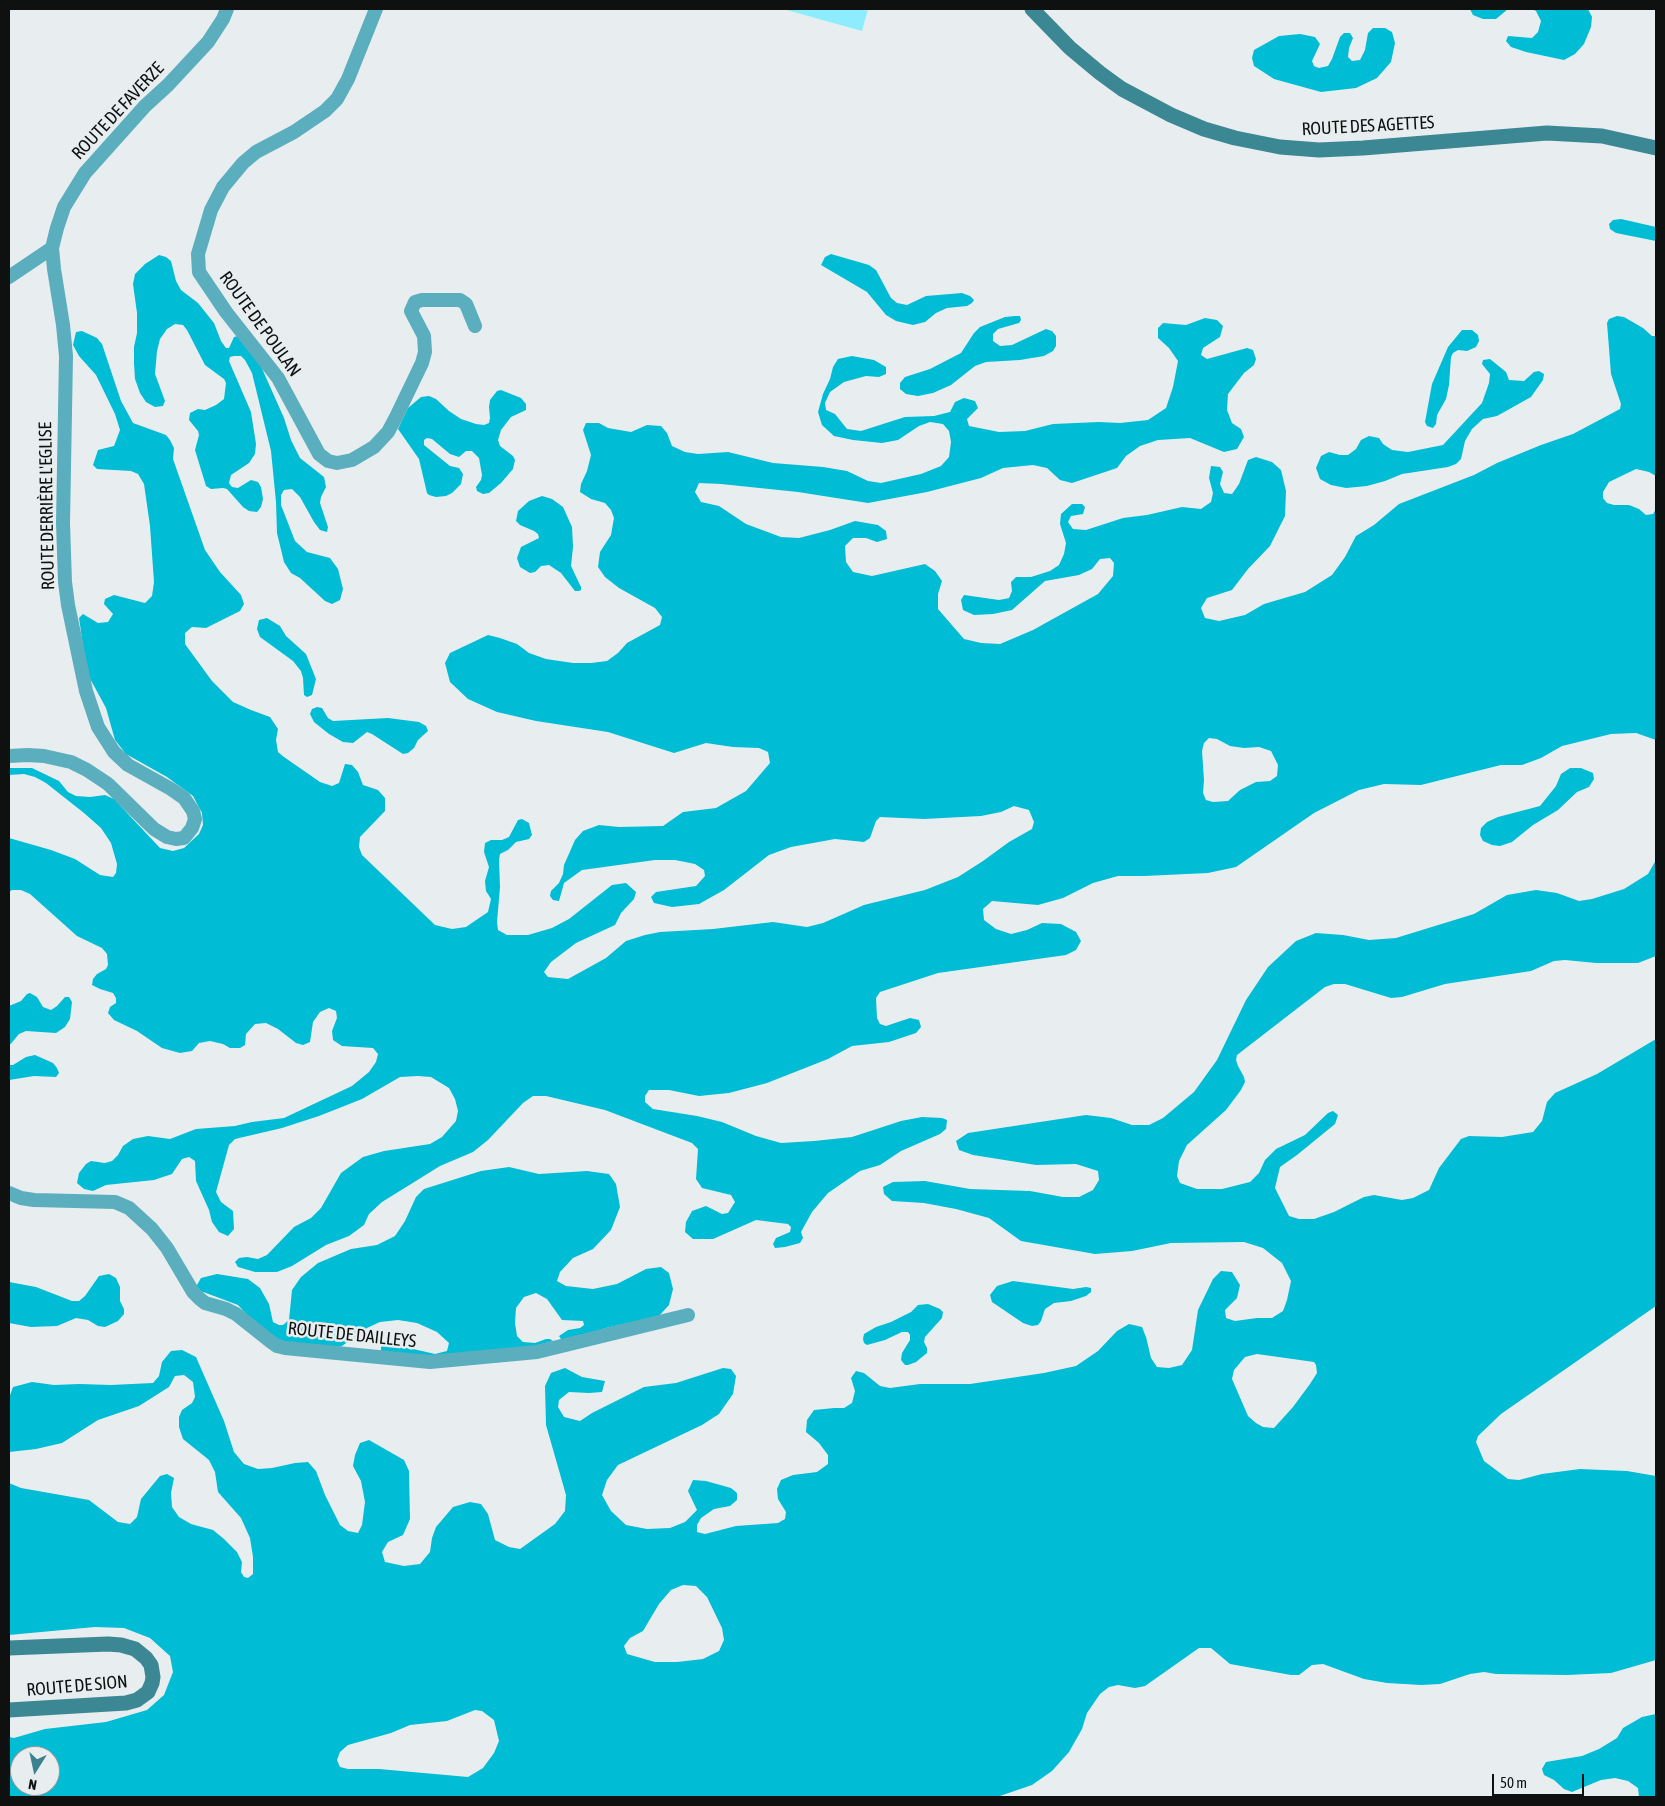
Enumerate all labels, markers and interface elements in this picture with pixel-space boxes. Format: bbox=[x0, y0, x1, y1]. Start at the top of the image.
street label: ROUTE DE FAVERZE bbox=[68, 58, 168, 164]
street label: ROUTE DES AGETTES bbox=[1301, 112, 1435, 140]
street label: ROUTE DE POULAN bbox=[215, 267, 305, 381]
street label: ROUTE DERRIÈRE L'EGLISE bbox=[35, 422, 59, 590]
street label: ROUTE DE DAILLEYS bbox=[287, 1318, 417, 1352]
street label: ROUTE DE SION bbox=[26, 1671, 128, 1701]
north arrow bbox=[10, 1746, 60, 1796]
scale bar bbox=[1495, 1764, 1588, 1796]
text: 50 m bbox=[1500, 1774, 1527, 1791]
text: N bbox=[27, 1776, 38, 1793]

